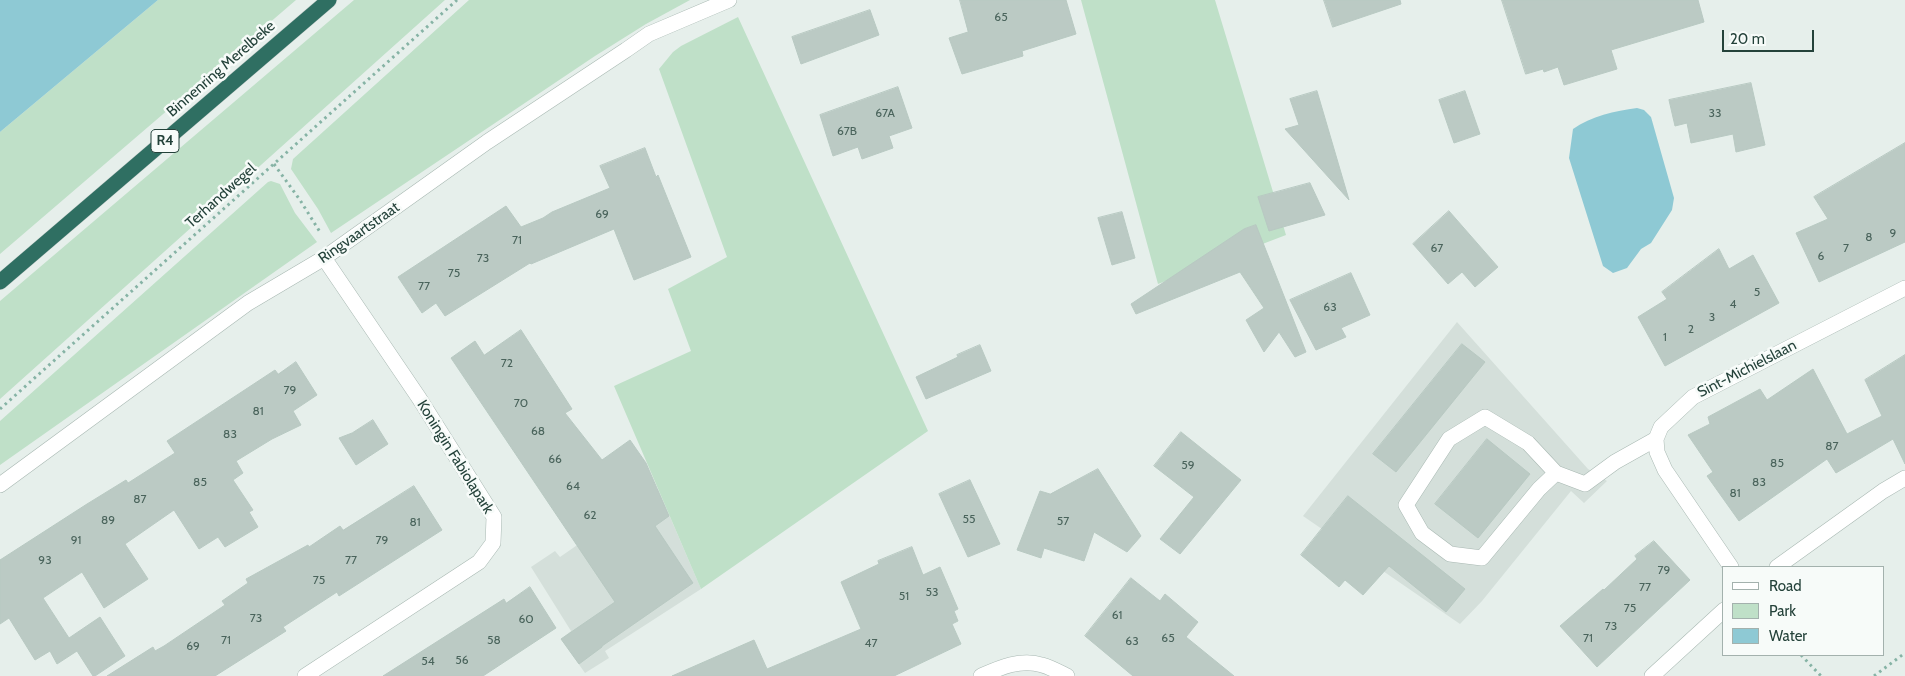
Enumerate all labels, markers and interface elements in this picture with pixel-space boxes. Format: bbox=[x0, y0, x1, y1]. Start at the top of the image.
house number: 65 bbox=[994, 10, 1008, 24]
street label: Binnenring Merelbeke bbox=[163, 17, 279, 121]
scale bar bbox=[1725, 20, 1818, 52]
text: 20 m bbox=[1730, 30, 1765, 48]
house number: 67A bbox=[875, 106, 895, 120]
house number: 33 bbox=[1709, 106, 1721, 120]
house number: 67B bbox=[837, 124, 857, 138]
road number: R4 bbox=[151, 130, 179, 152]
street label: Terhandwegel bbox=[182, 160, 260, 232]
street label: Ringvaartstraat bbox=[315, 198, 403, 268]
house number: 69 bbox=[595, 207, 609, 221]
house number: 9 bbox=[1890, 226, 1896, 240]
house number: 8 bbox=[1865, 230, 1873, 244]
house number: 71 bbox=[512, 233, 522, 247]
house number: 67 bbox=[1431, 241, 1443, 255]
house number: 7 bbox=[1843, 241, 1849, 255]
house number: 6 bbox=[1818, 249, 1824, 263]
house number: 73 bbox=[477, 251, 489, 265]
house number: 75 bbox=[448, 266, 460, 280]
house number: 77 bbox=[418, 279, 430, 293]
house number: 5 bbox=[1754, 285, 1760, 299]
house number: 4 bbox=[1730, 297, 1736, 311]
house number: 63 bbox=[1323, 300, 1337, 314]
house number: 3 bbox=[1709, 310, 1715, 324]
house number: 2 bbox=[1688, 322, 1694, 336]
house number: 1 bbox=[1663, 330, 1667, 344]
street label: Sint-Michielslaan bbox=[1695, 336, 1799, 402]
house number: 72 bbox=[501, 356, 513, 370]
house number: 79 bbox=[284, 383, 296, 397]
house number: 70 bbox=[514, 396, 528, 410]
street label: Koningin Fabiolapark bbox=[413, 397, 497, 517]
house number: 81 bbox=[252, 404, 264, 418]
house number: 68 bbox=[531, 424, 545, 438]
house number: 83 bbox=[223, 427, 237, 441]
house number: 87 bbox=[1825, 439, 1839, 453]
house number: 66 bbox=[548, 452, 562, 466]
house number: 85 bbox=[1770, 456, 1784, 470]
house number: 59 bbox=[1181, 458, 1195, 472]
house number: 85 bbox=[193, 475, 207, 489]
house number: 83 bbox=[1752, 475, 1766, 489]
house number: 64 bbox=[566, 479, 580, 493]
house number: 81 bbox=[1729, 486, 1741, 500]
house number: 87 bbox=[133, 492, 147, 506]
house number: 62 bbox=[583, 508, 597, 522]
house number: 55 bbox=[963, 512, 975, 526]
house number: 89 bbox=[101, 513, 115, 527]
house number: 57 bbox=[1057, 514, 1069, 528]
house number: 81 bbox=[409, 515, 421, 529]
house number: 91 bbox=[71, 533, 81, 547]
house number: 79 bbox=[376, 533, 388, 547]
house number: 93 bbox=[38, 553, 52, 567]
house number: 77 bbox=[345, 553, 357, 567]
house number: 79 bbox=[1658, 563, 1670, 577]
legend bbox=[1722, 566, 1885, 656]
house number: 75 bbox=[313, 573, 325, 587]
text: Road bbox=[1769, 577, 1802, 595]
house number: 77 bbox=[1639, 580, 1651, 594]
house number: 53 bbox=[926, 585, 938, 599]
house number: 51 bbox=[899, 589, 909, 603]
house number: 75 bbox=[1624, 601, 1636, 615]
text: Park bbox=[1769, 602, 1796, 620]
house number: 61 bbox=[1112, 608, 1122, 622]
house number: 73 bbox=[250, 611, 262, 625]
house number: 60 bbox=[518, 612, 534, 626]
house number: 73 bbox=[1605, 619, 1617, 633]
text: Water bbox=[1769, 627, 1807, 645]
house number: 65 bbox=[1161, 631, 1175, 645]
house number: 71 bbox=[1583, 631, 1593, 645]
house number: 71 bbox=[221, 633, 231, 647]
house number: 58 bbox=[487, 633, 501, 647]
house number: 63 bbox=[1125, 634, 1139, 648]
house number: 47 bbox=[865, 636, 877, 650]
house number: 69 bbox=[186, 639, 200, 653]
house number: 56 bbox=[455, 653, 469, 667]
house number: 54 bbox=[421, 654, 435, 668]

